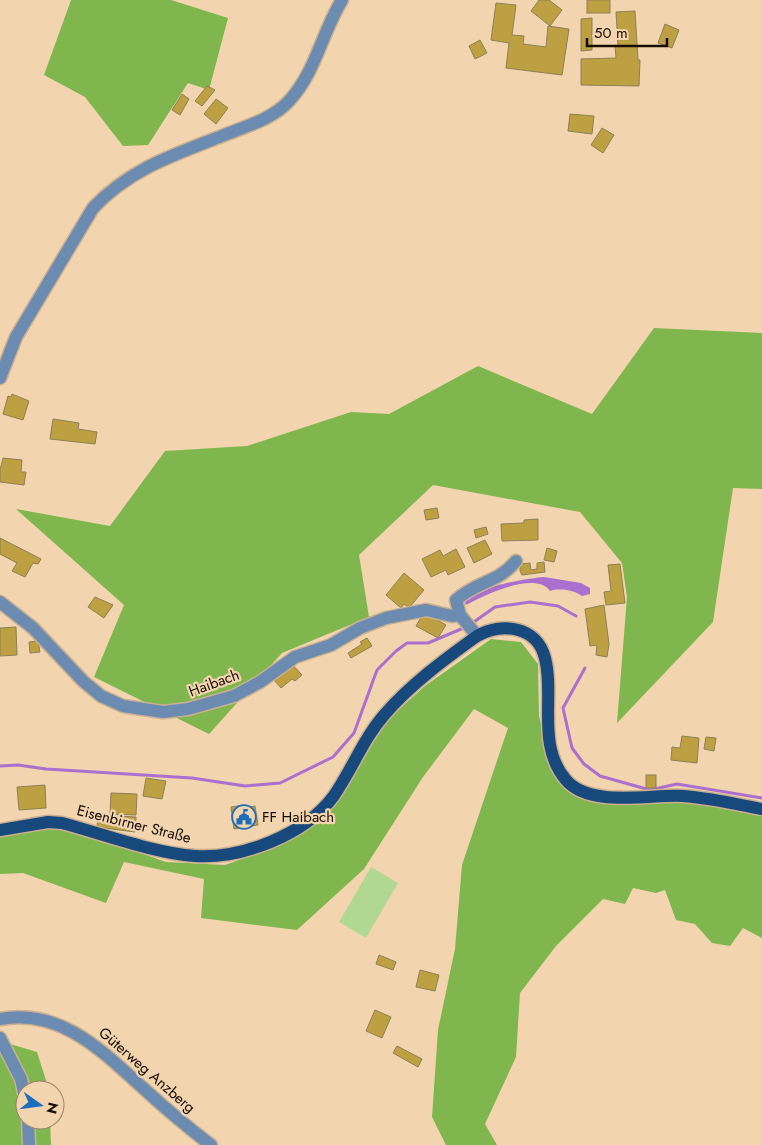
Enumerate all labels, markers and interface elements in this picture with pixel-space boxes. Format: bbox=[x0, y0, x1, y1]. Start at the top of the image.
scale bar bbox=[587, 15, 667, 47]
text: 50 m bbox=[594, 22, 628, 44]
street label: Haibach bbox=[185, 664, 243, 702]
street label: Eisenbirner Straße bbox=[75, 799, 194, 849]
public building icon: FF Haibach bbox=[231, 804, 257, 830]
place label: FF Haibach bbox=[262, 806, 334, 828]
street label: Güterweg Anzberg bbox=[94, 1022, 200, 1118]
north arrow bbox=[15, 1080, 65, 1130]
text: N bbox=[42, 1100, 64, 1116]

